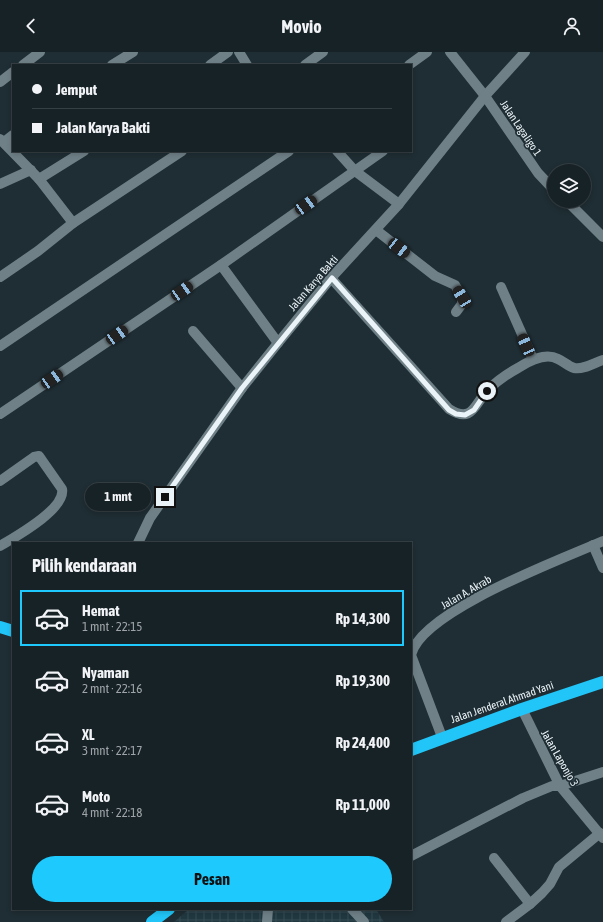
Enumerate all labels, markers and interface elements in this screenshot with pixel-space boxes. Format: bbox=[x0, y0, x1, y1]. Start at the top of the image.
icon: back bbox=[20, 15, 42, 37]
icon: person bbox=[561, 15, 583, 37]
text: Movio bbox=[281, 16, 322, 37]
text: Jemput bbox=[56, 81, 97, 98]
street label: Jalan Lagaligo 1 bbox=[498, 98, 544, 158]
text: Jalan Karya Bakti bbox=[56, 119, 150, 136]
map controls bbox=[547, 164, 591, 208]
button: layers bbox=[547, 164, 591, 208]
car bbox=[293, 193, 319, 217]
car bbox=[386, 236, 412, 260]
street label: Jalan Karya Bakti bbox=[286, 253, 340, 313]
car bbox=[169, 279, 195, 303]
car bbox=[451, 284, 473, 310]
car bbox=[104, 323, 130, 347]
car bbox=[516, 332, 536, 358]
car bbox=[39, 367, 65, 391]
route start bbox=[478, 382, 496, 400]
callout: 1 mnt bbox=[85, 483, 151, 511]
route end bbox=[156, 488, 174, 506]
text: 1 mnt bbox=[104, 489, 132, 504]
text: Pilih kendaraan bbox=[32, 555, 137, 576]
street label: Jalan A. Akrab bbox=[439, 573, 493, 611]
icon: car bbox=[34, 600, 70, 636]
text: Hemat bbox=[82, 602, 120, 619]
text: Rp 14,300 bbox=[335, 610, 390, 627]
text: 1 mnt · 22:15 bbox=[82, 619, 142, 634]
icon: car bbox=[34, 662, 70, 698]
text: Nyaman bbox=[82, 664, 129, 681]
text: Rp 19,300 bbox=[335, 672, 390, 689]
street label: Jalan Jenderal Ahmad Yani bbox=[449, 679, 555, 725]
text: 2 mnt · 22:16 bbox=[82, 681, 142, 696]
icon: car bbox=[34, 724, 70, 760]
text: XL bbox=[82, 726, 95, 743]
street label: Jalan Laponjo 3 bbox=[539, 728, 581, 788]
text: Rp 24,400 bbox=[335, 734, 390, 751]
text: 3 mnt · 22:17 bbox=[82, 743, 142, 758]
icon: car bbox=[34, 786, 70, 822]
text: Moto bbox=[82, 788, 110, 805]
text: Rp 11,000 bbox=[335, 796, 390, 813]
text: 4 mnt · 22:18 bbox=[82, 805, 142, 820]
button: Pesan bbox=[32, 856, 392, 902]

